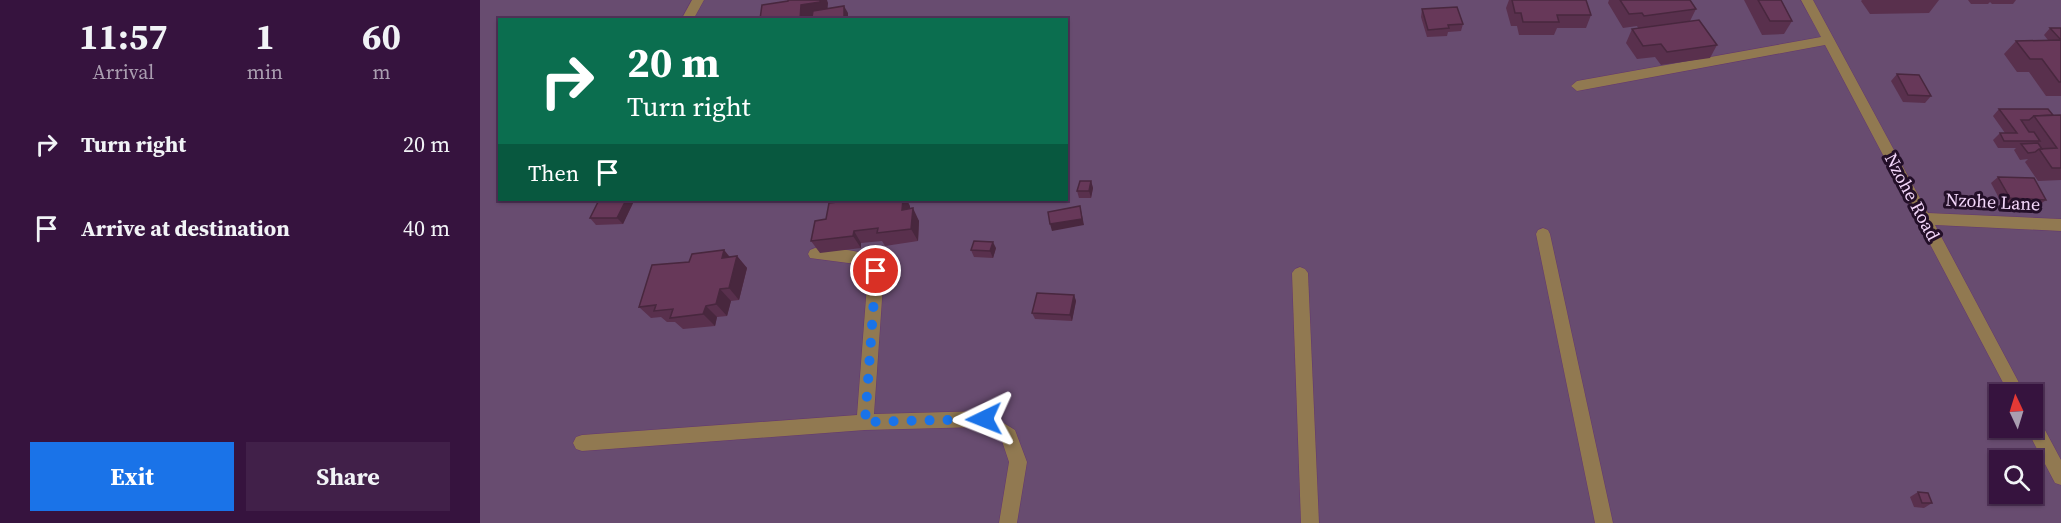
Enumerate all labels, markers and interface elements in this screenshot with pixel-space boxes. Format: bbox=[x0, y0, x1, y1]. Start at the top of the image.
text: 11:57 bbox=[79, 12, 168, 61]
text: 1 bbox=[255, 12, 275, 61]
text: 60 bbox=[362, 12, 401, 61]
text: 20 m bbox=[627, 33, 720, 91]
icon: right bbox=[528, 42, 606, 120]
text: Arrival bbox=[93, 58, 154, 86]
text: min bbox=[247, 58, 283, 86]
text: m bbox=[372, 58, 391, 86]
text: Turn right bbox=[627, 88, 751, 125]
icon: right bbox=[30, 128, 63, 161]
text: Turn right bbox=[81, 129, 186, 159]
text: 20 m bbox=[403, 129, 450, 159]
street label: Nzohe Road bbox=[1879, 149, 1946, 245]
icon: arrive bbox=[591, 156, 624, 189]
text: Then bbox=[528, 158, 579, 188]
street label: Nzohe Lane bbox=[1945, 187, 2041, 216]
icon: arrive bbox=[30, 212, 63, 245]
text: Arrive at destination bbox=[81, 213, 290, 243]
text: 40 m bbox=[403, 213, 450, 243]
pin bbox=[850, 245, 901, 296]
icon: arrive bbox=[859, 254, 892, 287]
north arrow bbox=[1989, 384, 2043, 438]
map controls bbox=[1989, 384, 2043, 504]
position arrow bbox=[952, 387, 1016, 451]
button: Exit bbox=[30, 442, 234, 511]
button: Share bbox=[246, 442, 450, 511]
button: search bbox=[1989, 450, 2043, 504]

